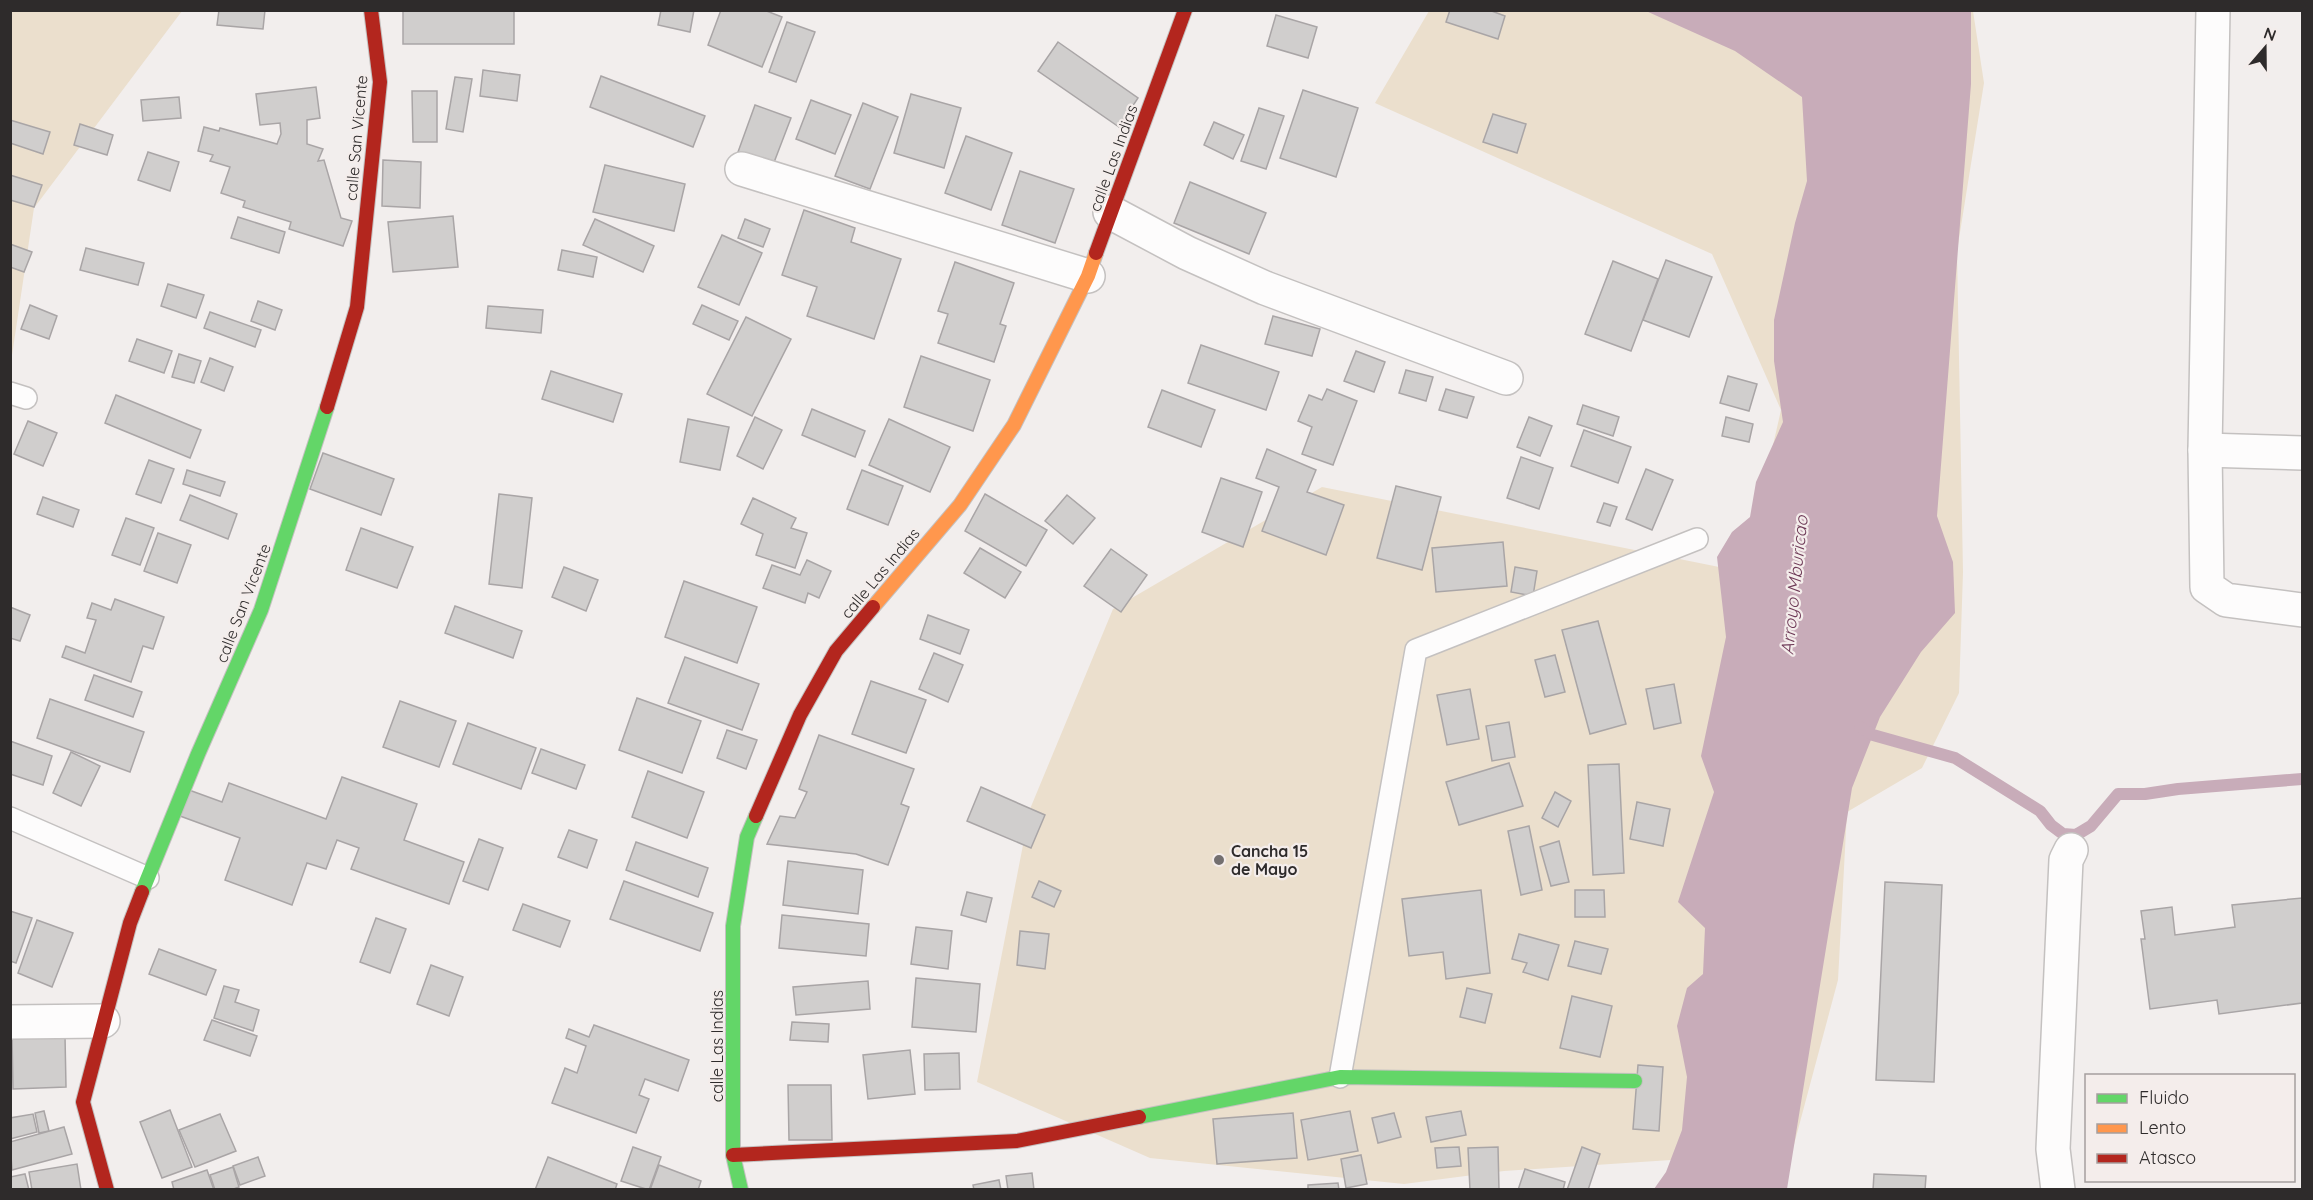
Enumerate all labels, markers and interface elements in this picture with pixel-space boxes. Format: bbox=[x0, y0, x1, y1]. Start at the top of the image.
north arrow bbox=[2235, 18, 2295, 78]
text: N bbox=[2261, 22, 2279, 45]
street label: calle San Vicente bbox=[341, 74, 371, 202]
street label: calle Las Indias bbox=[1084, 102, 1142, 214]
water label: Arroyo Mburicao bbox=[1775, 513, 1813, 656]
street label: calle Las Indias bbox=[836, 524, 924, 622]
street label: calle San Vicente bbox=[211, 541, 275, 665]
place label: Cancha 15 de Mayo bbox=[1231, 841, 1308, 879]
marker: Cancha 15 de Mayo bbox=[1212, 853, 1226, 867]
street label: calle Las Indias bbox=[707, 990, 727, 1102]
legend bbox=[2085, 1074, 2295, 1182]
text: Fluido bbox=[2139, 1086, 2189, 1109]
text: Lento bbox=[2139, 1116, 2186, 1139]
text: Atasco bbox=[2139, 1146, 2196, 1169]

